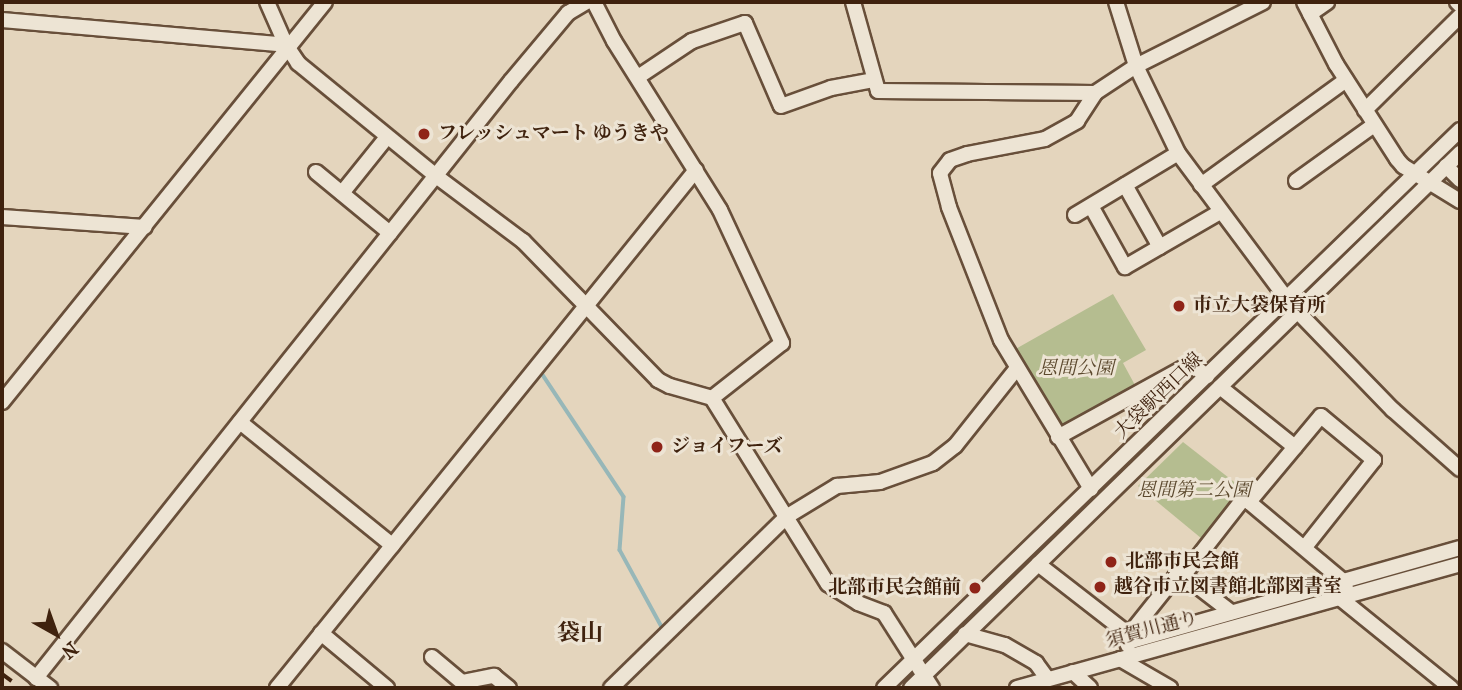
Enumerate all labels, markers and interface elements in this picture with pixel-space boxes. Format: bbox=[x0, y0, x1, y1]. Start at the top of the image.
place label: フレッシュマート ゆうきや bbox=[438, 123, 670, 145]
marker: フレッシュマート ゆうきや bbox=[416, 126, 432, 142]
place label: 市立大袋保育所 bbox=[1193, 295, 1326, 317]
marker: 市立大袋保育所 bbox=[1171, 298, 1187, 314]
street label: 大袋駅西口線 bbox=[1110, 348, 1208, 444]
park label: 恩間公園 bbox=[1038, 358, 1114, 380]
place label: ジョイフーズ bbox=[671, 436, 784, 458]
marker: ジョイフーズ bbox=[649, 439, 665, 455]
park label: 恩間第二公園 bbox=[1137, 480, 1251, 502]
place label: 北部市民会館 bbox=[1125, 551, 1239, 573]
marker: 北部市民会館 bbox=[1103, 554, 1119, 570]
place label: 越谷市立図書館北部図書室 bbox=[1114, 576, 1342, 598]
place label: 北部市民会館前 bbox=[828, 577, 961, 599]
marker: 越谷市立図書館北部図書室 bbox=[1092, 579, 1108, 595]
marker: 北部市民会館前 bbox=[967, 580, 983, 596]
north arrow bbox=[21, 599, 91, 669]
street label: 須賀川通り bbox=[1103, 607, 1201, 653]
district label: 袋山 bbox=[557, 619, 603, 647]
text: N bbox=[57, 637, 82, 663]

